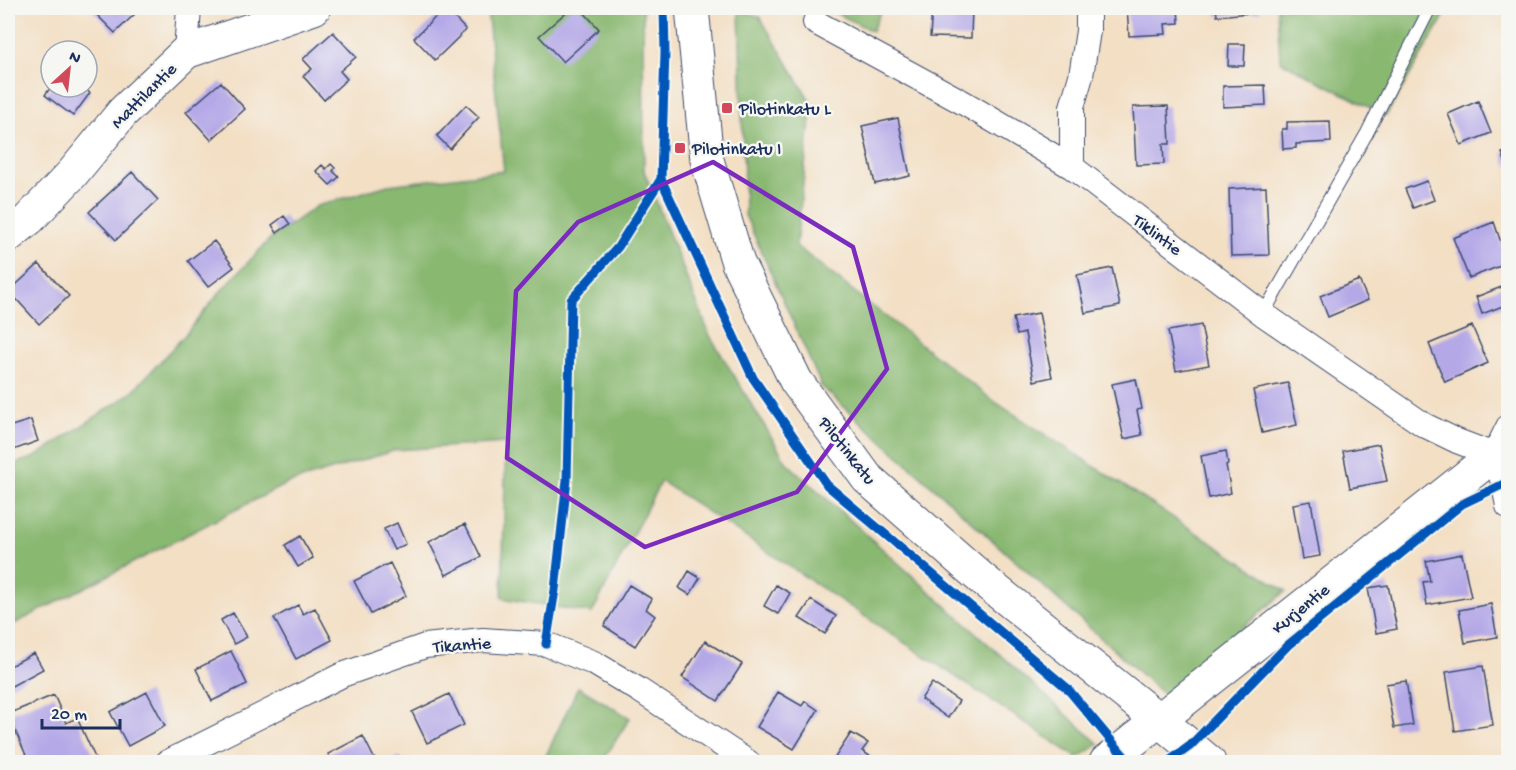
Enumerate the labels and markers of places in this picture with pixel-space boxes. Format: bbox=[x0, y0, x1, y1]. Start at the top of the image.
place label: Pilotinkatu L bbox=[738, 100, 832, 121]
marker: Pilotinkatu L bbox=[720, 101, 734, 115]
place label: Pilotinkatu I bbox=[691, 140, 781, 161]
marker: Pilotinkatu I bbox=[673, 141, 687, 155]

